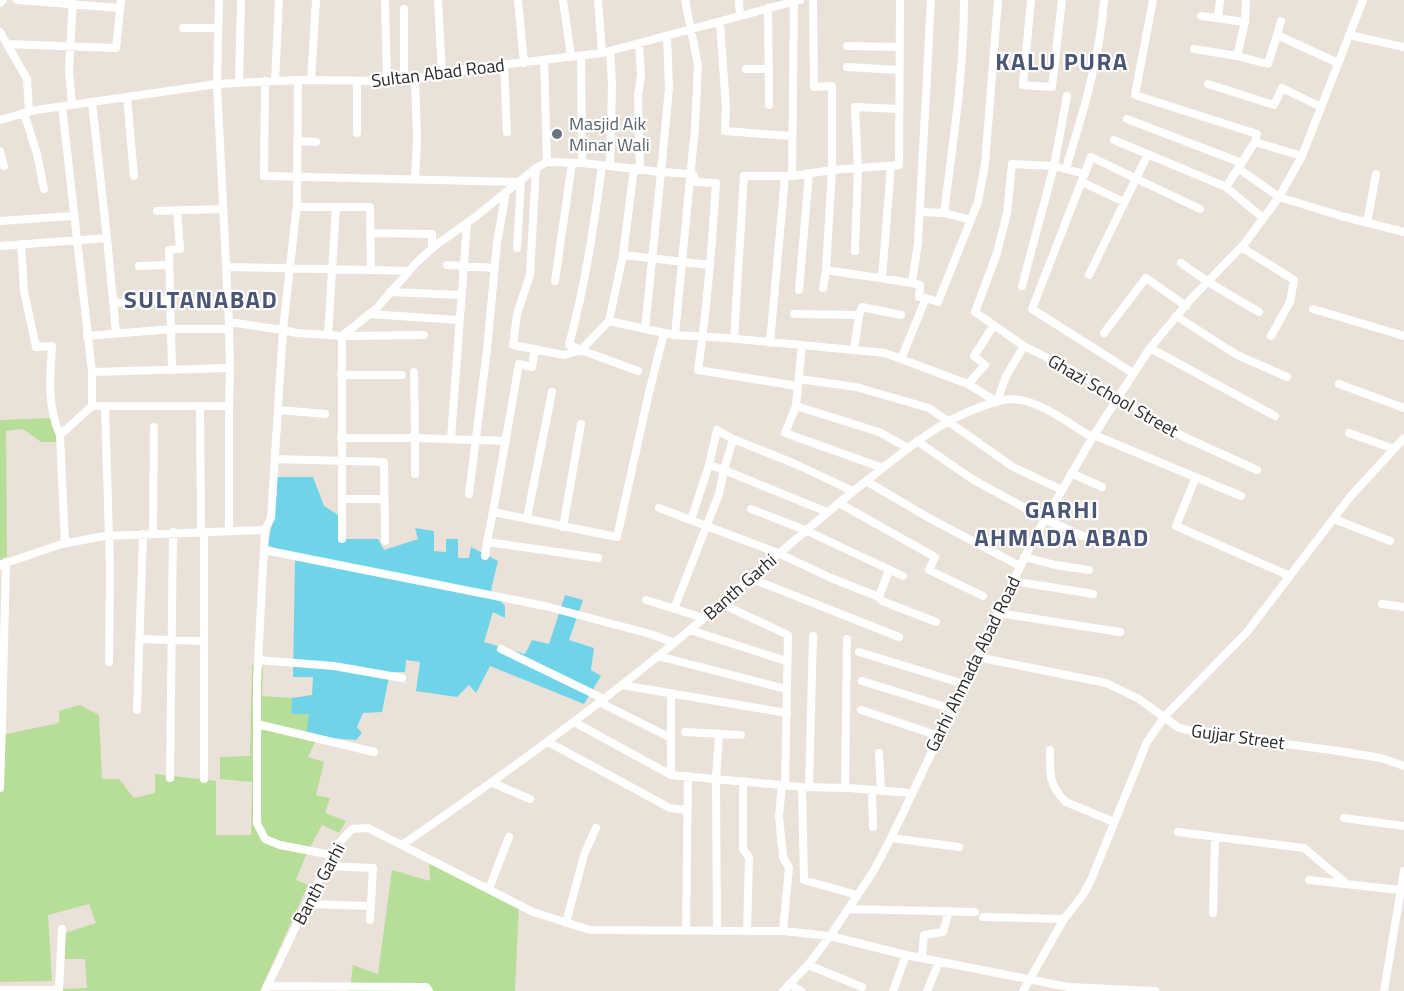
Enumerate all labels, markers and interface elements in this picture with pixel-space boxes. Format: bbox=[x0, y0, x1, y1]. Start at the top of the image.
district label: KALU PURA bbox=[995, 43, 1129, 79]
street label: Sultan Abad Road bbox=[370, 51, 506, 94]
place label: Masjid Aik Minar Wali bbox=[569, 110, 650, 158]
marker: Masjid Aik Minar Wali bbox=[550, 127, 564, 141]
district label: SULTANABAD bbox=[124, 281, 278, 317]
street label: Ghazi School Street bbox=[1043, 347, 1184, 444]
district label: GARHI AHMADA ABAD bbox=[974, 491, 1150, 555]
street label: Banth Garhi bbox=[697, 547, 782, 626]
street label: Garhi Ahmada Abad Road bbox=[918, 571, 1027, 756]
street label: Gujjar Street bbox=[1190, 717, 1287, 757]
street label: Banth Garhi bbox=[286, 838, 352, 930]

